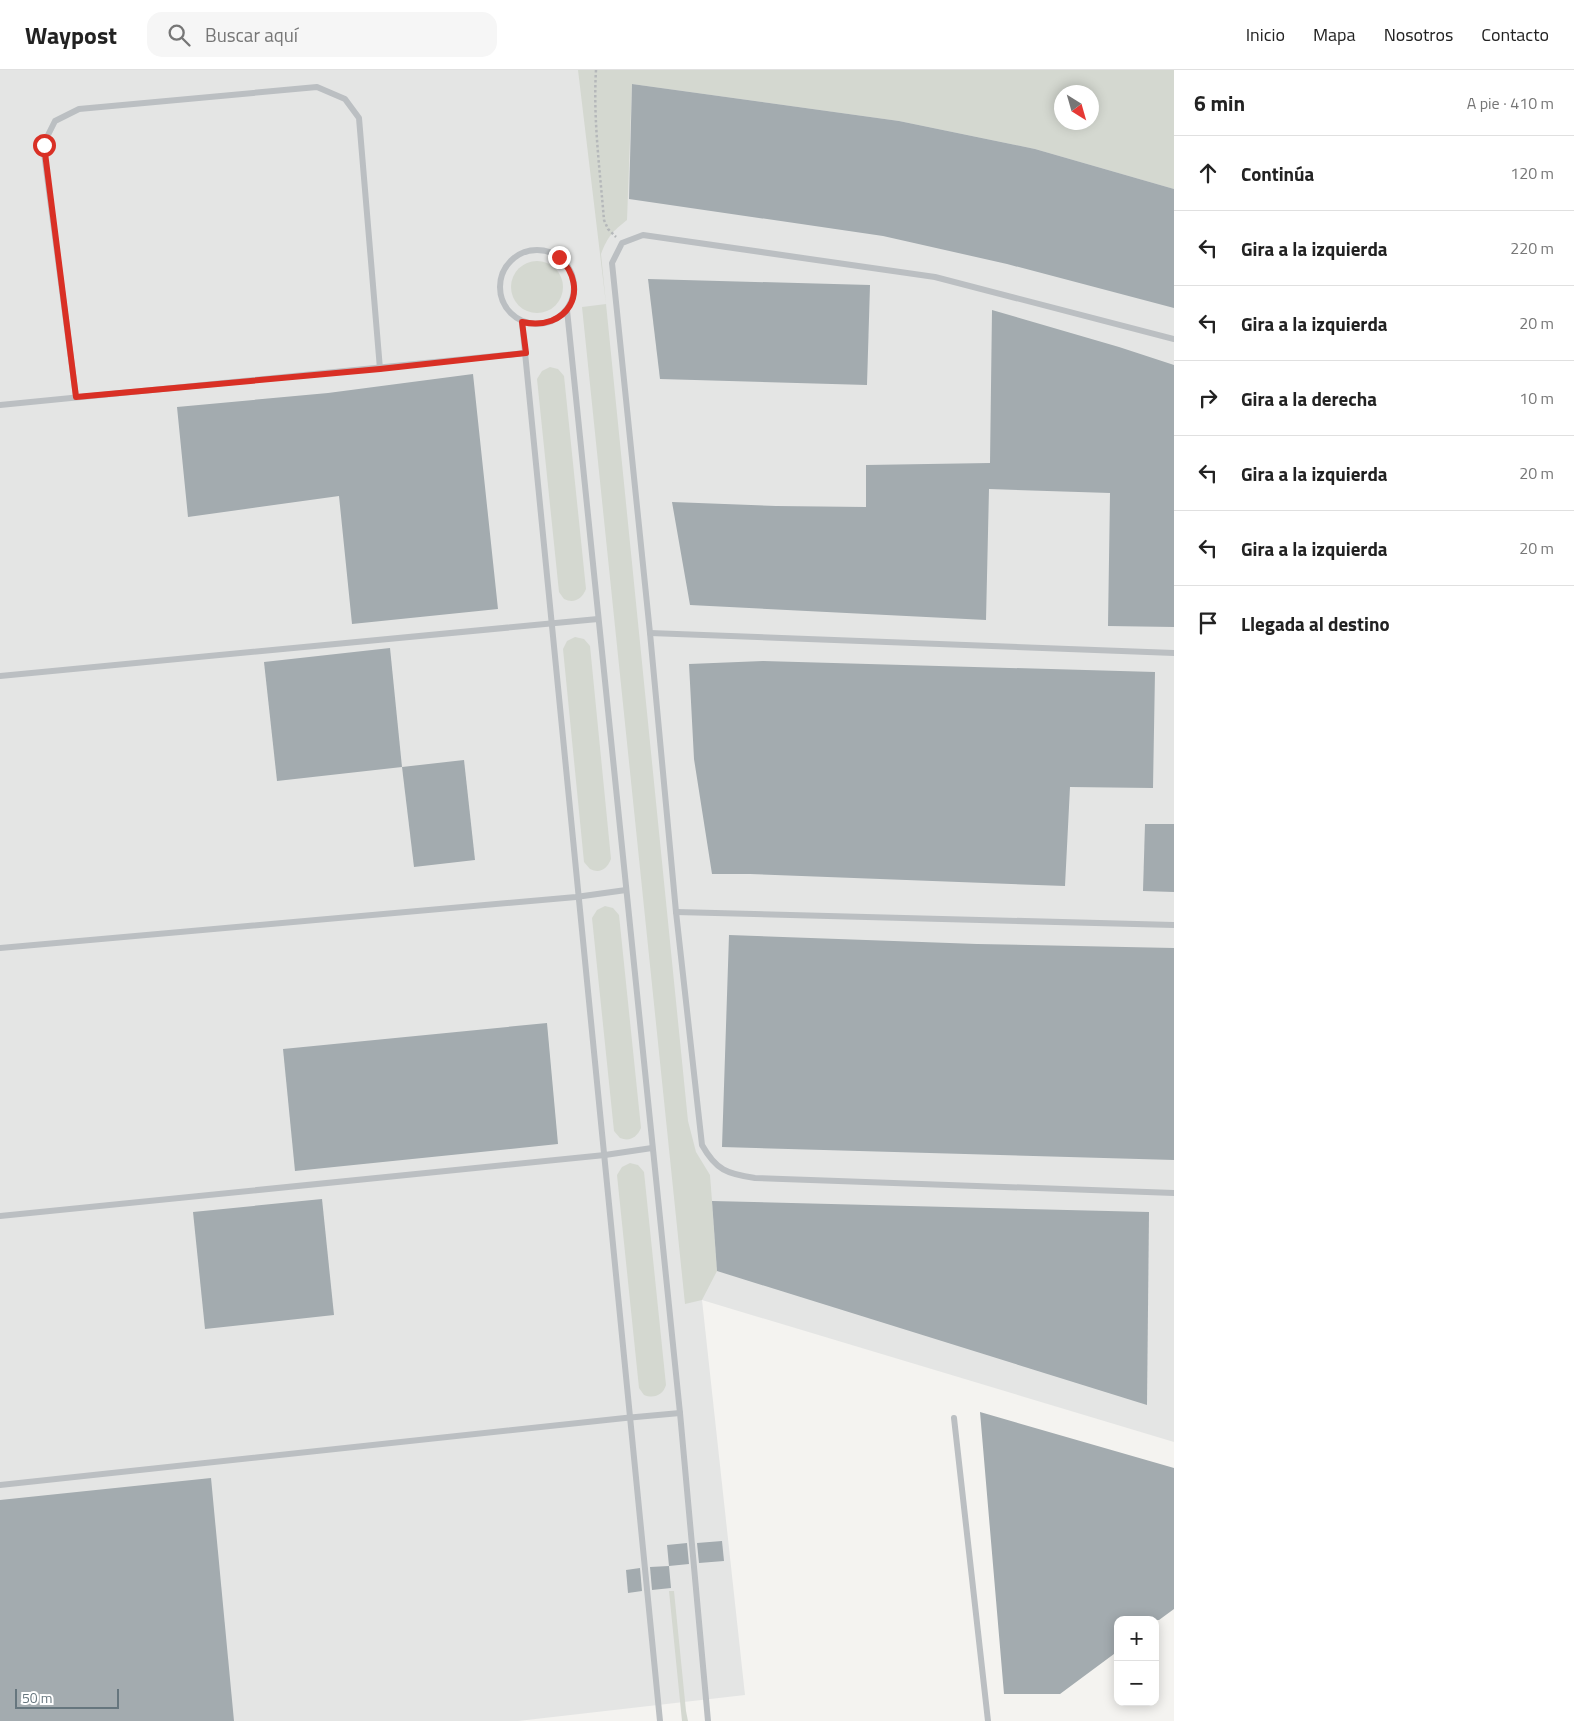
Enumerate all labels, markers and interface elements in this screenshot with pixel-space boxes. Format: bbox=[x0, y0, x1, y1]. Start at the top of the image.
search box bbox=[147, 12, 497, 57]
text: Waypost bbox=[25, 17, 117, 53]
text: Buscar aquí bbox=[205, 20, 298, 49]
icon: search bbox=[165, 21, 193, 49]
text: Inicio bbox=[1246, 21, 1285, 48]
text: Mapa bbox=[1313, 21, 1356, 48]
text: Nosotros bbox=[1384, 21, 1453, 48]
text: Contacto bbox=[1481, 21, 1549, 48]
north arrow bbox=[1054, 85, 1099, 130]
text: 6 min bbox=[1194, 87, 1245, 119]
text: A pie · 410 m bbox=[1467, 91, 1554, 115]
route start bbox=[33, 134, 56, 157]
icon: ahead bbox=[1194, 159, 1222, 187]
text: Continúa bbox=[1241, 159, 1314, 188]
text: 120 m bbox=[1510, 161, 1554, 185]
icon: left bbox=[1194, 234, 1222, 262]
text: Gira a la izquierda bbox=[1241, 234, 1388, 263]
text: 220 m bbox=[1510, 236, 1554, 260]
route end bbox=[548, 246, 571, 269]
icon: left bbox=[1194, 309, 1222, 337]
text: Gira a la izquierda bbox=[1241, 309, 1388, 338]
text: 20 m bbox=[1519, 311, 1554, 335]
icon: right bbox=[1194, 384, 1222, 412]
text: Gira a la derecha bbox=[1241, 384, 1377, 413]
text: 10 m bbox=[1519, 386, 1554, 410]
icon: left bbox=[1194, 459, 1222, 487]
text: Gira a la izquierda bbox=[1241, 459, 1388, 488]
text: 20 m bbox=[1519, 461, 1554, 485]
icon: left bbox=[1194, 534, 1222, 562]
text: Gira a la izquierda bbox=[1241, 534, 1388, 563]
text: 20 m bbox=[1519, 536, 1554, 560]
icon: arrive bbox=[1194, 609, 1222, 637]
text: Llegada al destino bbox=[1241, 609, 1390, 638]
map controls bbox=[1114, 1616, 1159, 1706]
button: + bbox=[1114, 1616, 1159, 1661]
button: − bbox=[1114, 1661, 1159, 1706]
scale bar bbox=[15, 1686, 119, 1709]
text: 50 m bbox=[22, 1687, 52, 1708]

